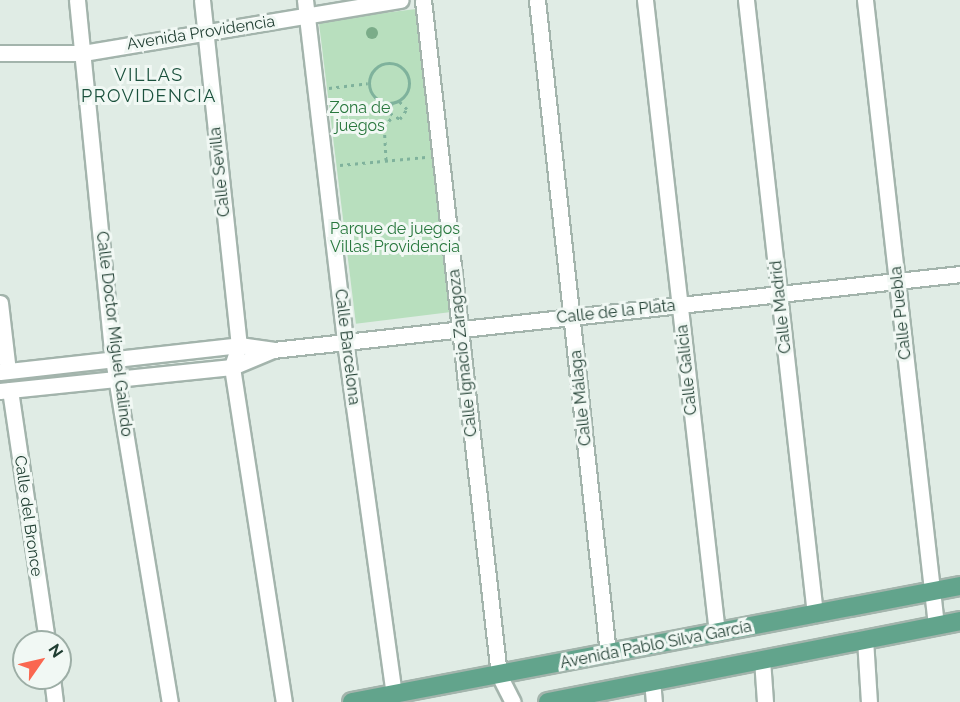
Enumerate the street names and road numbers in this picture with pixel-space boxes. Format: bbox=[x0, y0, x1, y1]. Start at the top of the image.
street label: Avenida Providencia bbox=[126, 12, 276, 54]
street label: Calle Sevilla bbox=[206, 126, 234, 218]
street label: Calle Doctor Miguel Galindo bbox=[92, 230, 136, 438]
street label: Calle Madrid bbox=[767, 259, 795, 355]
street label: Calle Puebla bbox=[887, 265, 915, 361]
street label: Calle Ignacio Zaragoza bbox=[445, 268, 481, 438]
street label: Calle Barcelona bbox=[330, 288, 364, 406]
street label: Calle de la Plata bbox=[556, 296, 676, 328]
street label: Calle Galicia bbox=[673, 324, 701, 416]
street label: Calle Málaga bbox=[566, 349, 596, 447]
street label: Calle del Bronce bbox=[10, 454, 46, 578]
street label: Avenida Pablo Silva García bbox=[559, 617, 753, 673]

